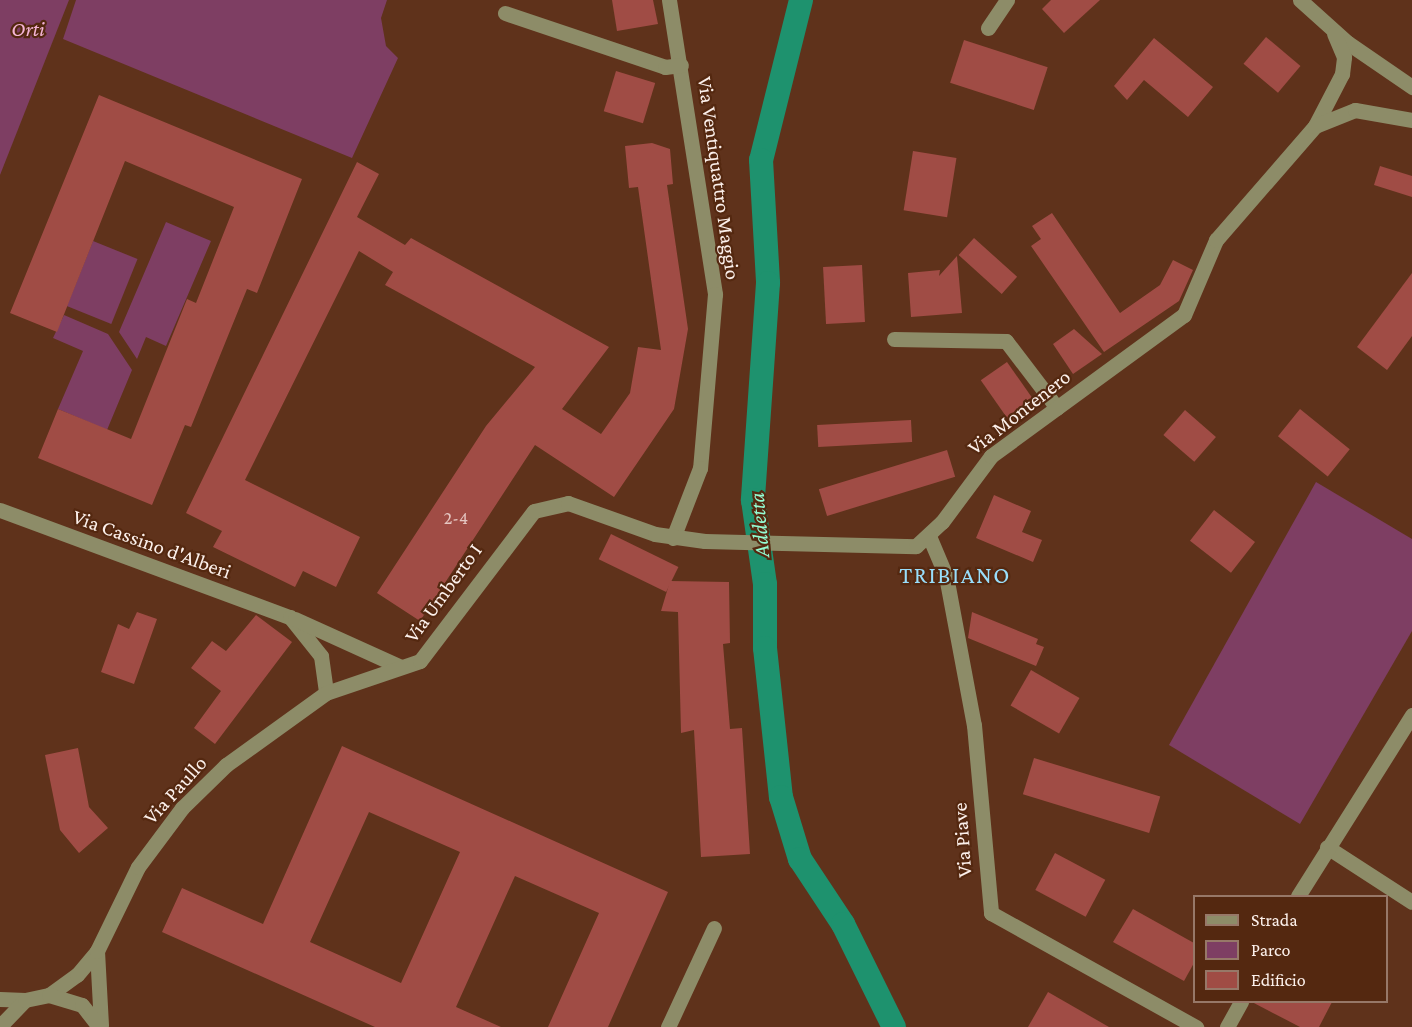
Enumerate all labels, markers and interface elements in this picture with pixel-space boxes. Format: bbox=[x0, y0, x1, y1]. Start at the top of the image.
park label: Orti bbox=[11, 16, 45, 42]
street label: Via Ventiquattro Maggio bbox=[692, 75, 746, 281]
street label: Via Montenero bbox=[962, 364, 1076, 460]
water label: Addetta bbox=[743, 492, 775, 558]
street label: Via Cassino d'Alberi bbox=[69, 504, 235, 584]
house number: 2-4 bbox=[444, 507, 468, 529]
street label: Via Umberto I bbox=[399, 539, 487, 647]
district label: TRIBIANO bbox=[899, 561, 1011, 589]
street label: Via Paullo bbox=[138, 751, 212, 829]
street label: Via Piave bbox=[947, 802, 977, 878]
legend bbox=[1193, 895, 1388, 1003]
text: Strada bbox=[1251, 910, 1298, 930]
text: Parco bbox=[1251, 940, 1290, 960]
text: Edificio bbox=[1251, 970, 1306, 990]

